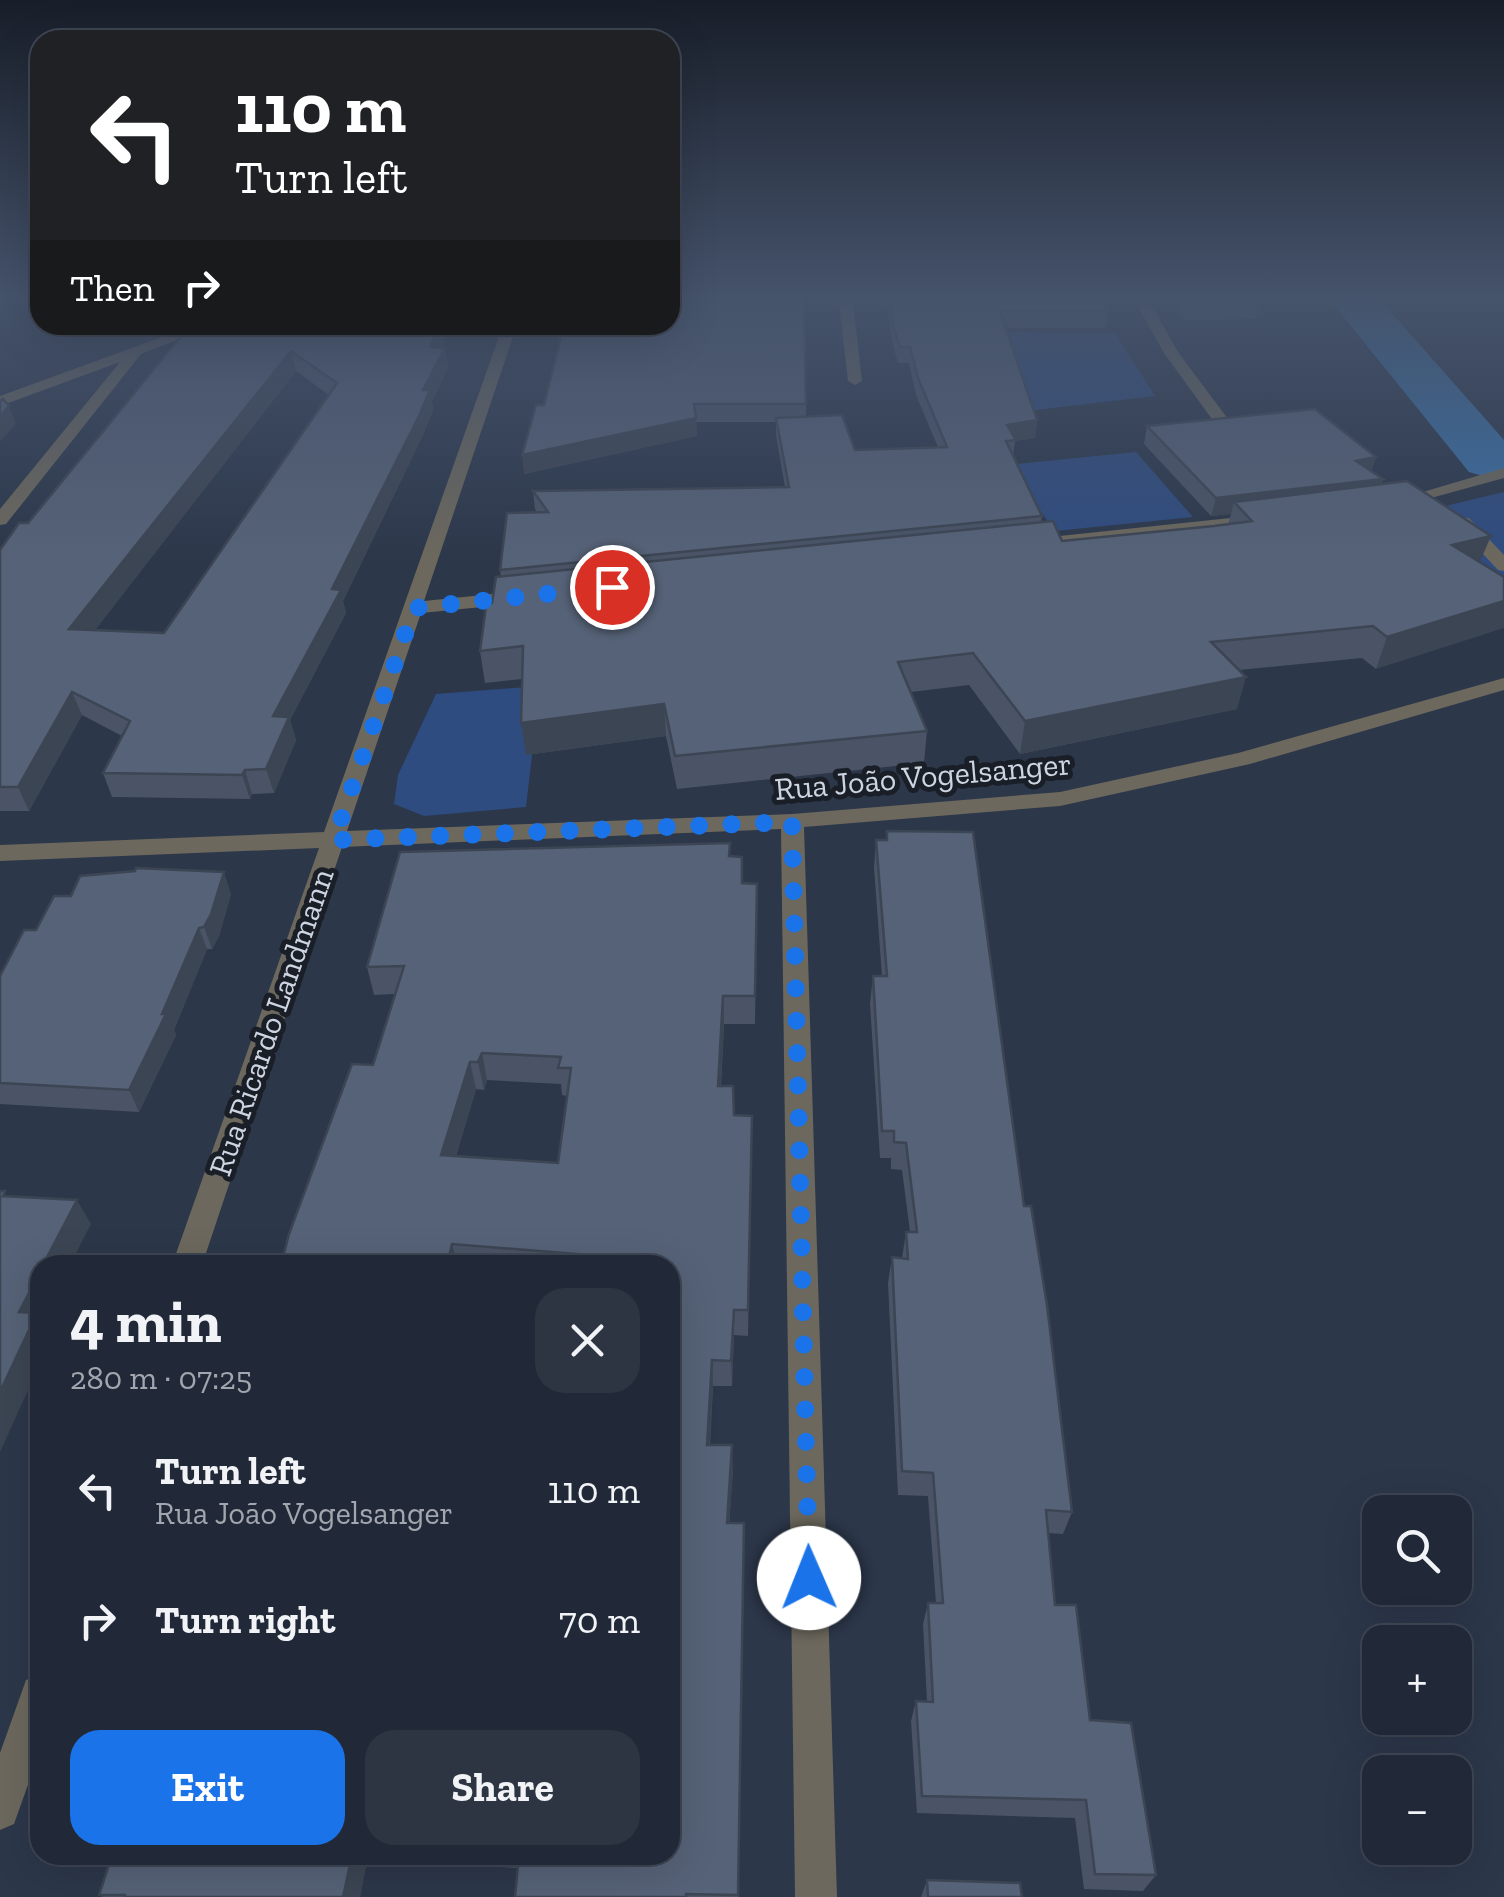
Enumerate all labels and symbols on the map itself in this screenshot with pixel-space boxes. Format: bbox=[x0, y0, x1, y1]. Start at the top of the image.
pin bbox=[570, 545, 655, 630]
street label: Rua João Vogelsanger bbox=[773, 744, 1073, 808]
street label: Rua Ricardo Landmann bbox=[201, 863, 342, 1181]
position arrow bbox=[757, 1526, 861, 1630]

